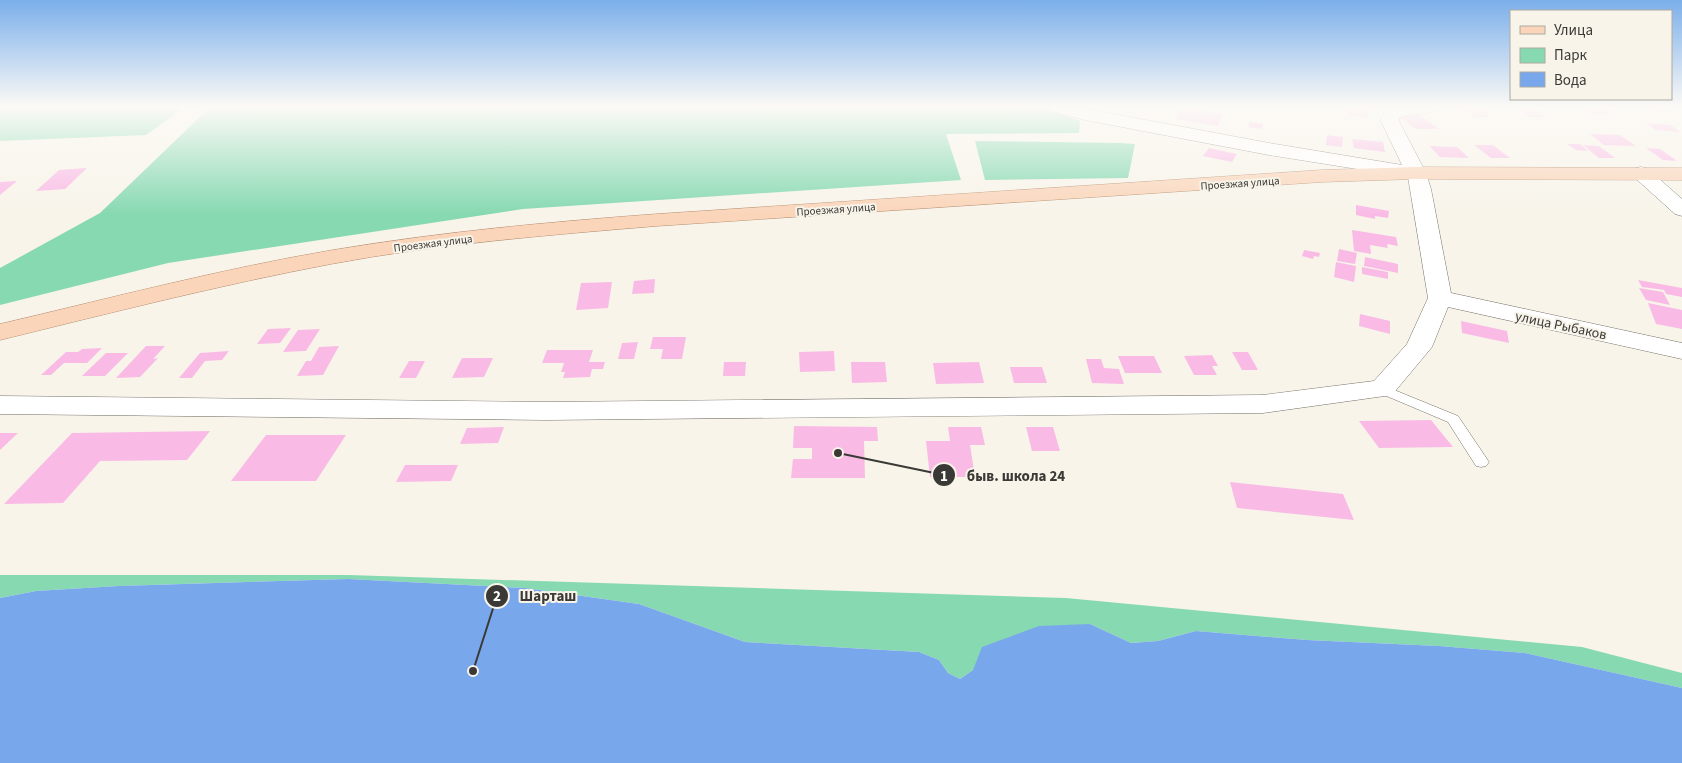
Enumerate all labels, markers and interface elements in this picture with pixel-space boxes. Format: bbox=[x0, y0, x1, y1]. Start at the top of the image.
legend bbox=[1510, 10, 1672, 100]
text: Улица bbox=[1554, 20, 1593, 41]
text: Парк bbox=[1554, 45, 1588, 66]
text: Вода bbox=[1554, 70, 1587, 91]
street label: Проезжая улица bbox=[1200, 173, 1280, 194]
street label: Проезжая улица bbox=[796, 199, 876, 220]
street label: Проезжая улица bbox=[393, 231, 473, 256]
street label: улица Рыбаков bbox=[1513, 307, 1608, 345]
callout: быв. школа 24 bbox=[931, 460, 1075, 490]
text: 1 bbox=[940, 466, 948, 487]
text: быв. школа 24 bbox=[967, 466, 1065, 487]
callout: Шарташ bbox=[485, 581, 587, 611]
text: 2 bbox=[493, 586, 501, 607]
text: Шарташ bbox=[520, 586, 576, 607]

